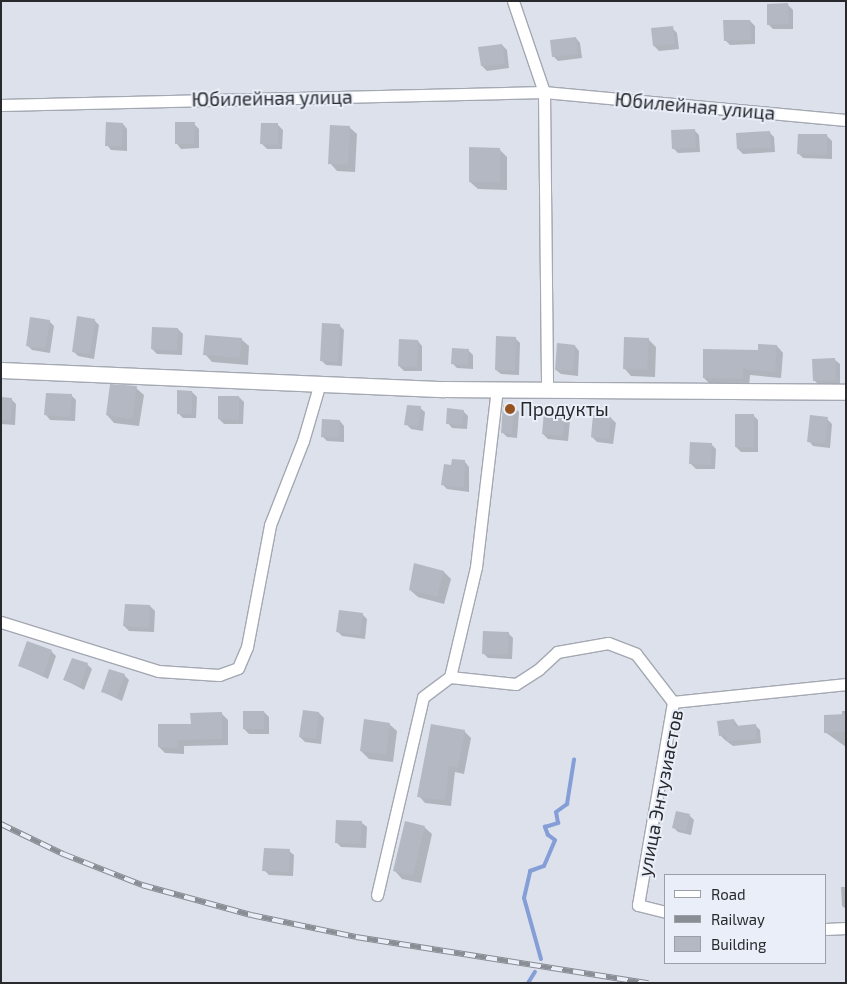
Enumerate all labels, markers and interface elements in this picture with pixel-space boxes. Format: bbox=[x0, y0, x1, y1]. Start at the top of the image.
street label: Юбилейная улица bbox=[191, 85, 353, 111]
street label: Юбилейная улица bbox=[614, 88, 776, 124]
place label: Продукты bbox=[520, 398, 609, 420]
marker: Продукты bbox=[504, 403, 516, 415]
street label: улица Энтузиастов bbox=[633, 708, 687, 878]
legend bbox=[664, 874, 827, 964]
text: Road bbox=[711, 885, 746, 903]
text: Railway bbox=[711, 910, 765, 928]
text: Building bbox=[711, 935, 766, 953]

